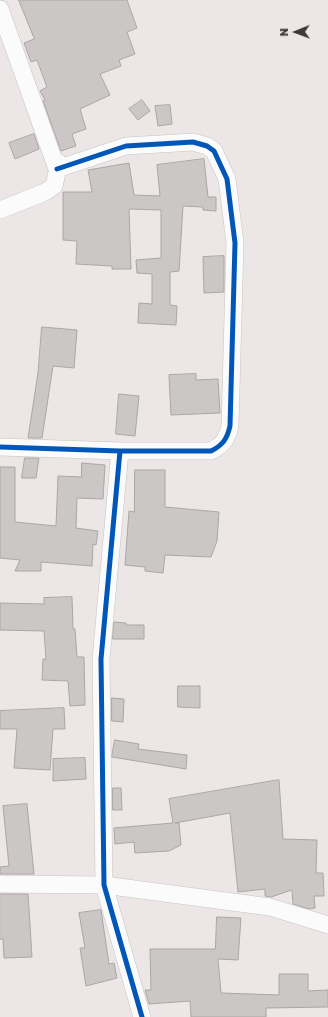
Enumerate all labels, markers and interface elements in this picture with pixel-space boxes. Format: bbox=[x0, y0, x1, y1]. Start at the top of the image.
north arrow bbox=[276, 12, 316, 52]
text: N bbox=[277, 28, 290, 37]

